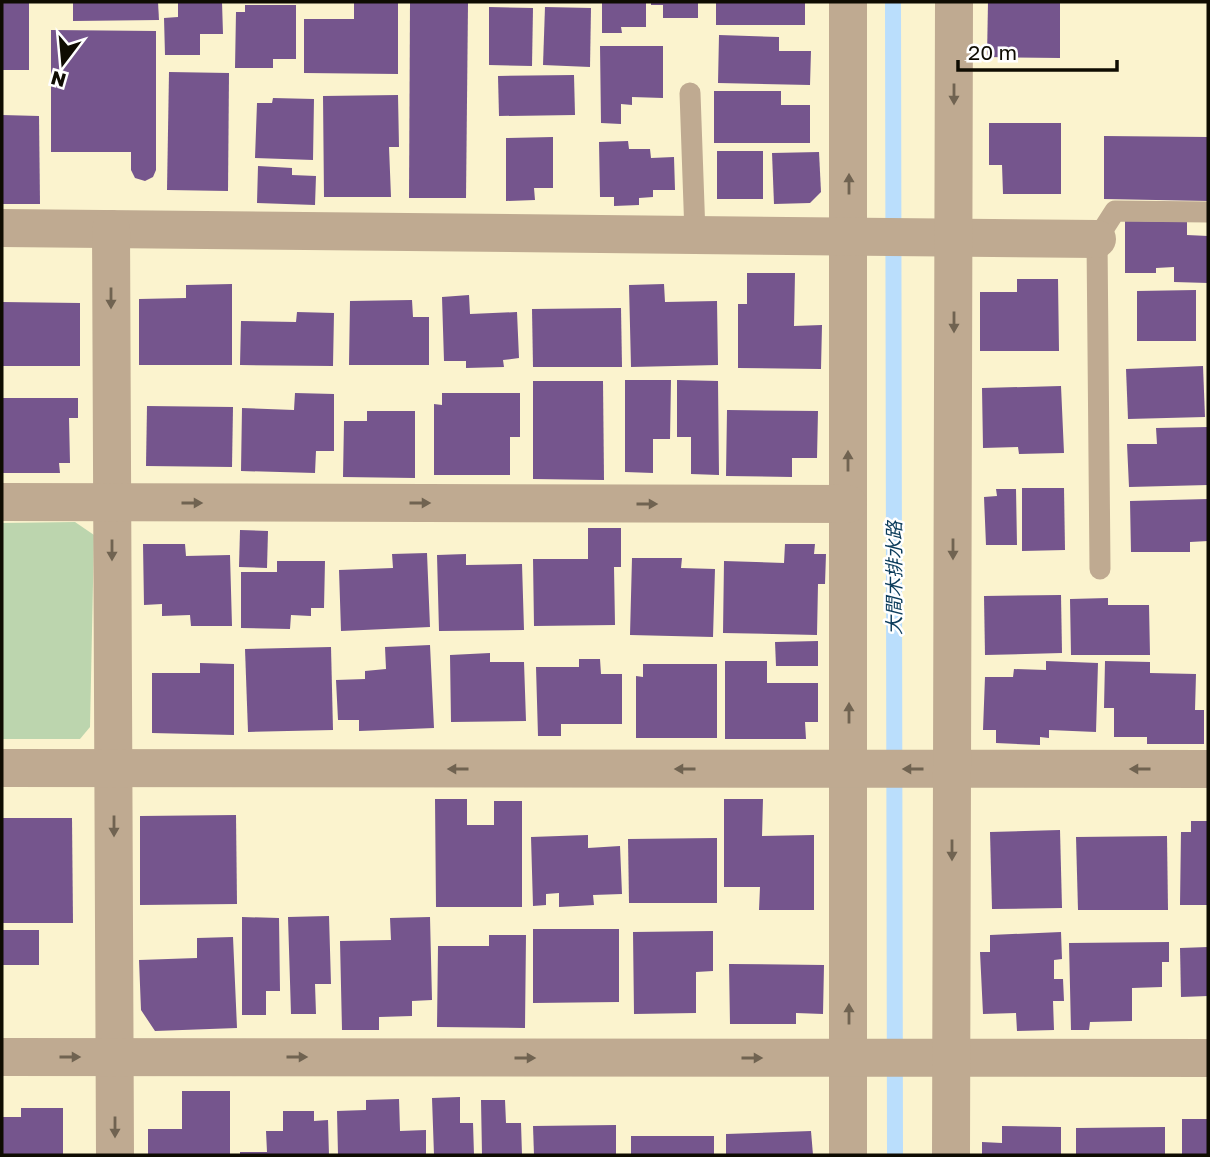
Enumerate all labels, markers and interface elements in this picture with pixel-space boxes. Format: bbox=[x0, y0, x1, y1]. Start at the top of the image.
north arrow bbox=[28, 28, 98, 98]
scale bar bbox=[958, 28, 1117, 72]
text: 20 m bbox=[968, 39, 1017, 65]
text: N bbox=[48, 67, 68, 93]
one-way arrow bbox=[948, 84, 960, 106]
one-way arrow bbox=[843, 173, 855, 195]
one-way arrow bbox=[105, 287, 117, 309]
one-way arrow bbox=[948, 311, 959, 333]
one-way arrow bbox=[842, 449, 854, 471]
one-way arrow bbox=[182, 497, 204, 508]
one-way arrow bbox=[409, 497, 431, 509]
one-way arrow bbox=[637, 498, 659, 510]
water label: 大間木排水路 bbox=[882, 519, 905, 635]
one-way arrow bbox=[106, 539, 118, 561]
one-way arrow bbox=[947, 539, 959, 561]
one-way arrow bbox=[844, 701, 855, 723]
one-way arrow bbox=[446, 763, 468, 775]
one-way arrow bbox=[674, 763, 696, 775]
one-way arrow bbox=[901, 763, 923, 775]
one-way arrow bbox=[1129, 763, 1151, 775]
one-way arrow bbox=[108, 815, 119, 837]
one-way arrow bbox=[946, 840, 958, 862]
one-way arrow bbox=[843, 1002, 855, 1024]
one-way arrow bbox=[59, 1051, 81, 1063]
one-way arrow bbox=[287, 1051, 309, 1063]
one-way arrow bbox=[514, 1052, 536, 1064]
one-way arrow bbox=[742, 1052, 764, 1064]
one-way arrow bbox=[109, 1116, 121, 1138]

